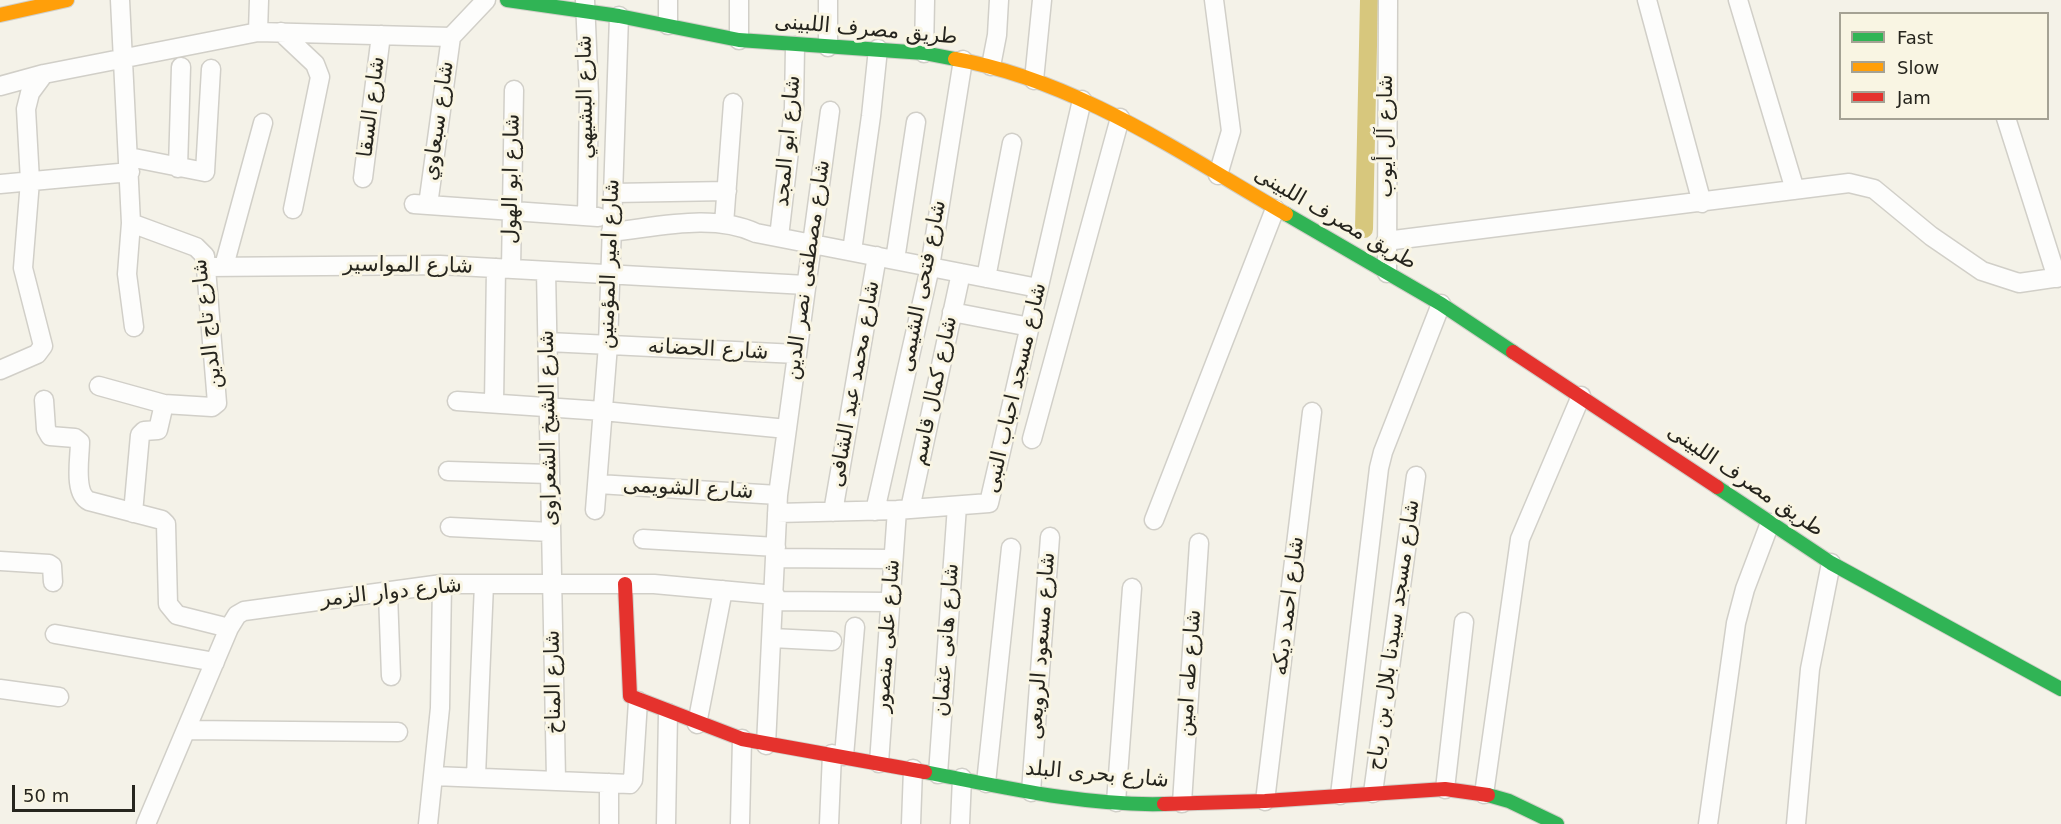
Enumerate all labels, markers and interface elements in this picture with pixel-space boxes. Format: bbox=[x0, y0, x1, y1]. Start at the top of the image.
street label: طريق مصرف اللبينى bbox=[773, 9, 959, 51]
legend bbox=[1839, 12, 2049, 120]
text: Fast bbox=[1897, 27, 1933, 48]
street label: شارع البشيهي bbox=[572, 35, 600, 159]
street label: شارع السقا bbox=[353, 55, 391, 159]
text: Slow bbox=[1897, 57, 1939, 78]
street label: شارع سبعاوي bbox=[418, 60, 460, 182]
street label: شارع ابو المجد bbox=[770, 74, 806, 208]
street label: شارع آل أيوب bbox=[1374, 74, 1400, 198]
text: Jam bbox=[1897, 87, 1931, 108]
street label: شارع ابو الهول bbox=[498, 114, 526, 244]
street label: شارع مصطفى نصر الدين bbox=[780, 158, 836, 382]
street label: طريق مصرف اللبينى bbox=[1249, 162, 1421, 276]
street label: شارع امير المؤمنين bbox=[594, 179, 626, 349]
street label: شارع فتحى الشيمى bbox=[894, 198, 952, 374]
street label: شارع المواسير bbox=[343, 252, 473, 280]
street label: شارع تاج الدين bbox=[188, 258, 228, 390]
street label: شارع محمد عبد الشافى bbox=[824, 279, 886, 489]
street label: شارع مسجد احباب النبى bbox=[980, 280, 1052, 496]
street label: شارع كمال قاسم bbox=[907, 314, 963, 468]
street label: شارع الشيخ الشعراوى bbox=[535, 330, 563, 526]
street label: شارع الحضانه bbox=[647, 334, 769, 366]
street label: طريق مصرف اللبينى bbox=[1662, 419, 1828, 543]
street label: شارع الشويمى bbox=[622, 473, 754, 505]
street label: شارع مسجد سيدنا بلال بن رباح bbox=[1363, 498, 1425, 772]
street label: شارع احمد ديكه bbox=[1268, 535, 1310, 677]
street label: شارع مسعود الرويعى bbox=[1023, 551, 1061, 741]
street label: شارع على منصور bbox=[870, 558, 906, 714]
street label: شارع هانى عثمان bbox=[929, 562, 965, 718]
street label: شارع دوار الزمر bbox=[319, 573, 463, 613]
street label: شارع طه امين bbox=[1173, 609, 1207, 737]
street label: شارع المناخ bbox=[540, 630, 568, 734]
street label: شارع بحرى البلد bbox=[1024, 756, 1170, 794]
scale bar bbox=[15, 773, 138, 811]
text: 50 m bbox=[23, 785, 69, 806]

